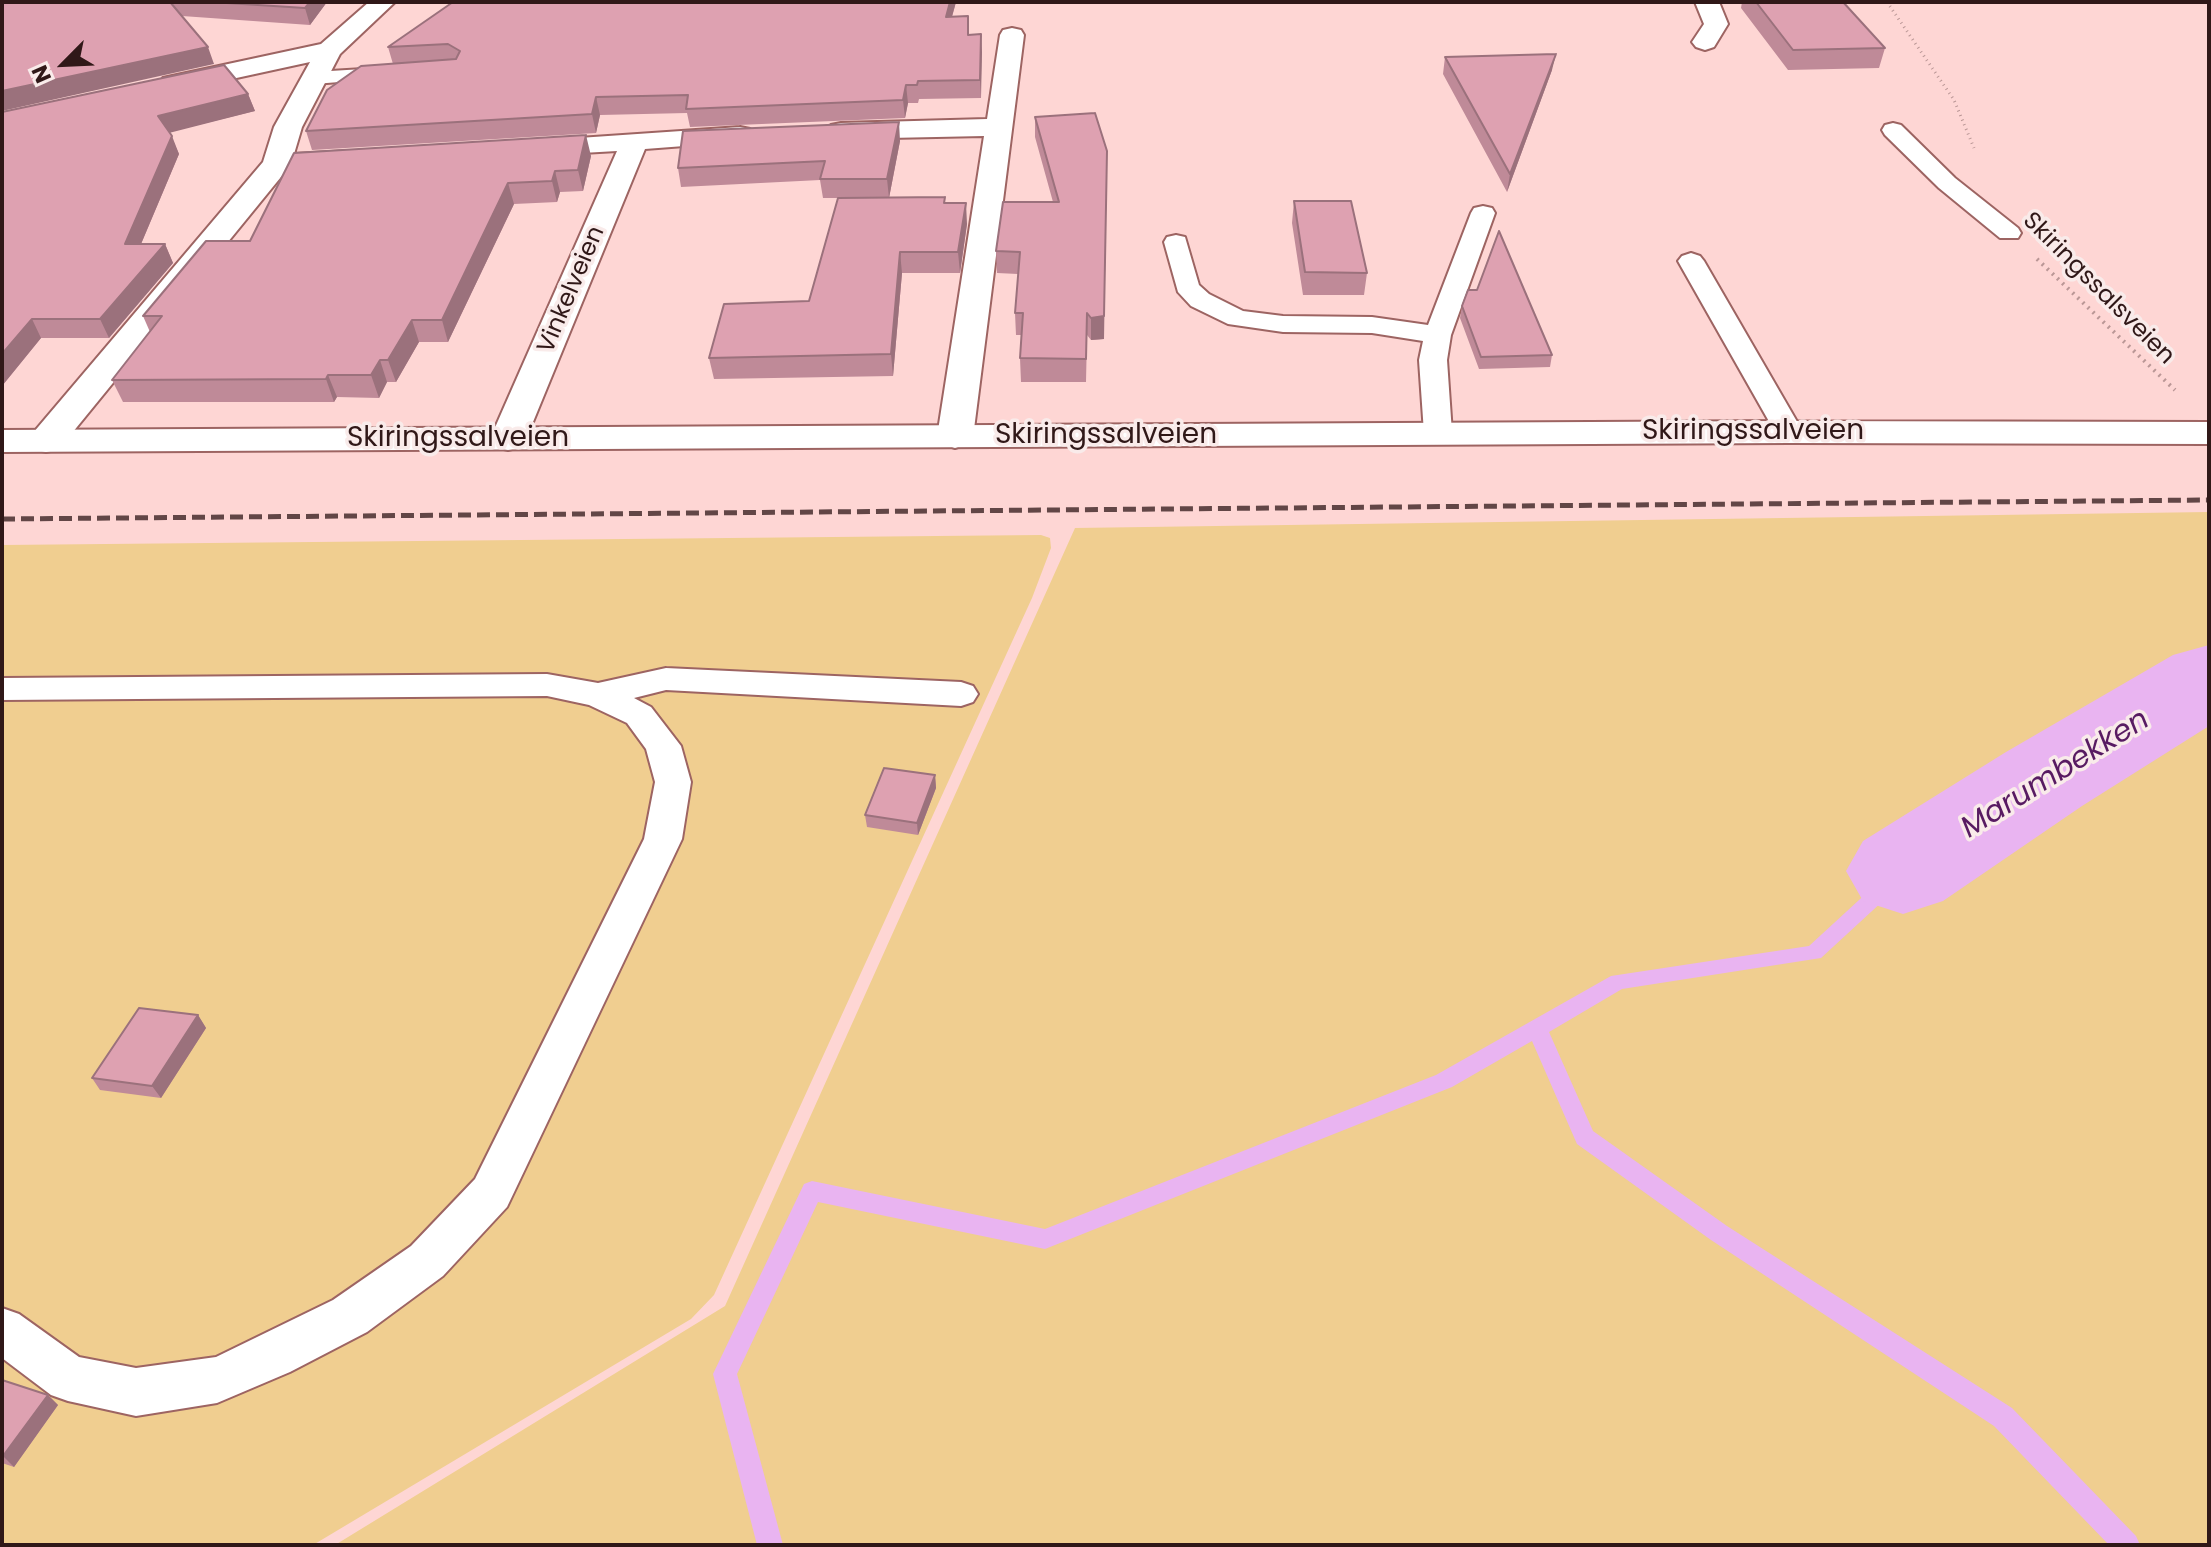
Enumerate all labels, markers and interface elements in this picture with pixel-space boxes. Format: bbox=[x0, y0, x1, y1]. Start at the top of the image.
north arrow bbox=[24, 24, 104, 104]
text: N bbox=[24, 60, 59, 88]
street label: Skiringssalsveien bbox=[2016, 207, 2180, 371]
street label: Vinkelveien bbox=[532, 222, 612, 358]
street label: Skiringssalveien bbox=[1642, 415, 1864, 449]
street label: Skiringssalveien bbox=[995, 419, 1217, 453]
street label: Skiringssalveien bbox=[347, 422, 569, 456]
water label: Marumbekken bbox=[1955, 703, 2157, 847]

